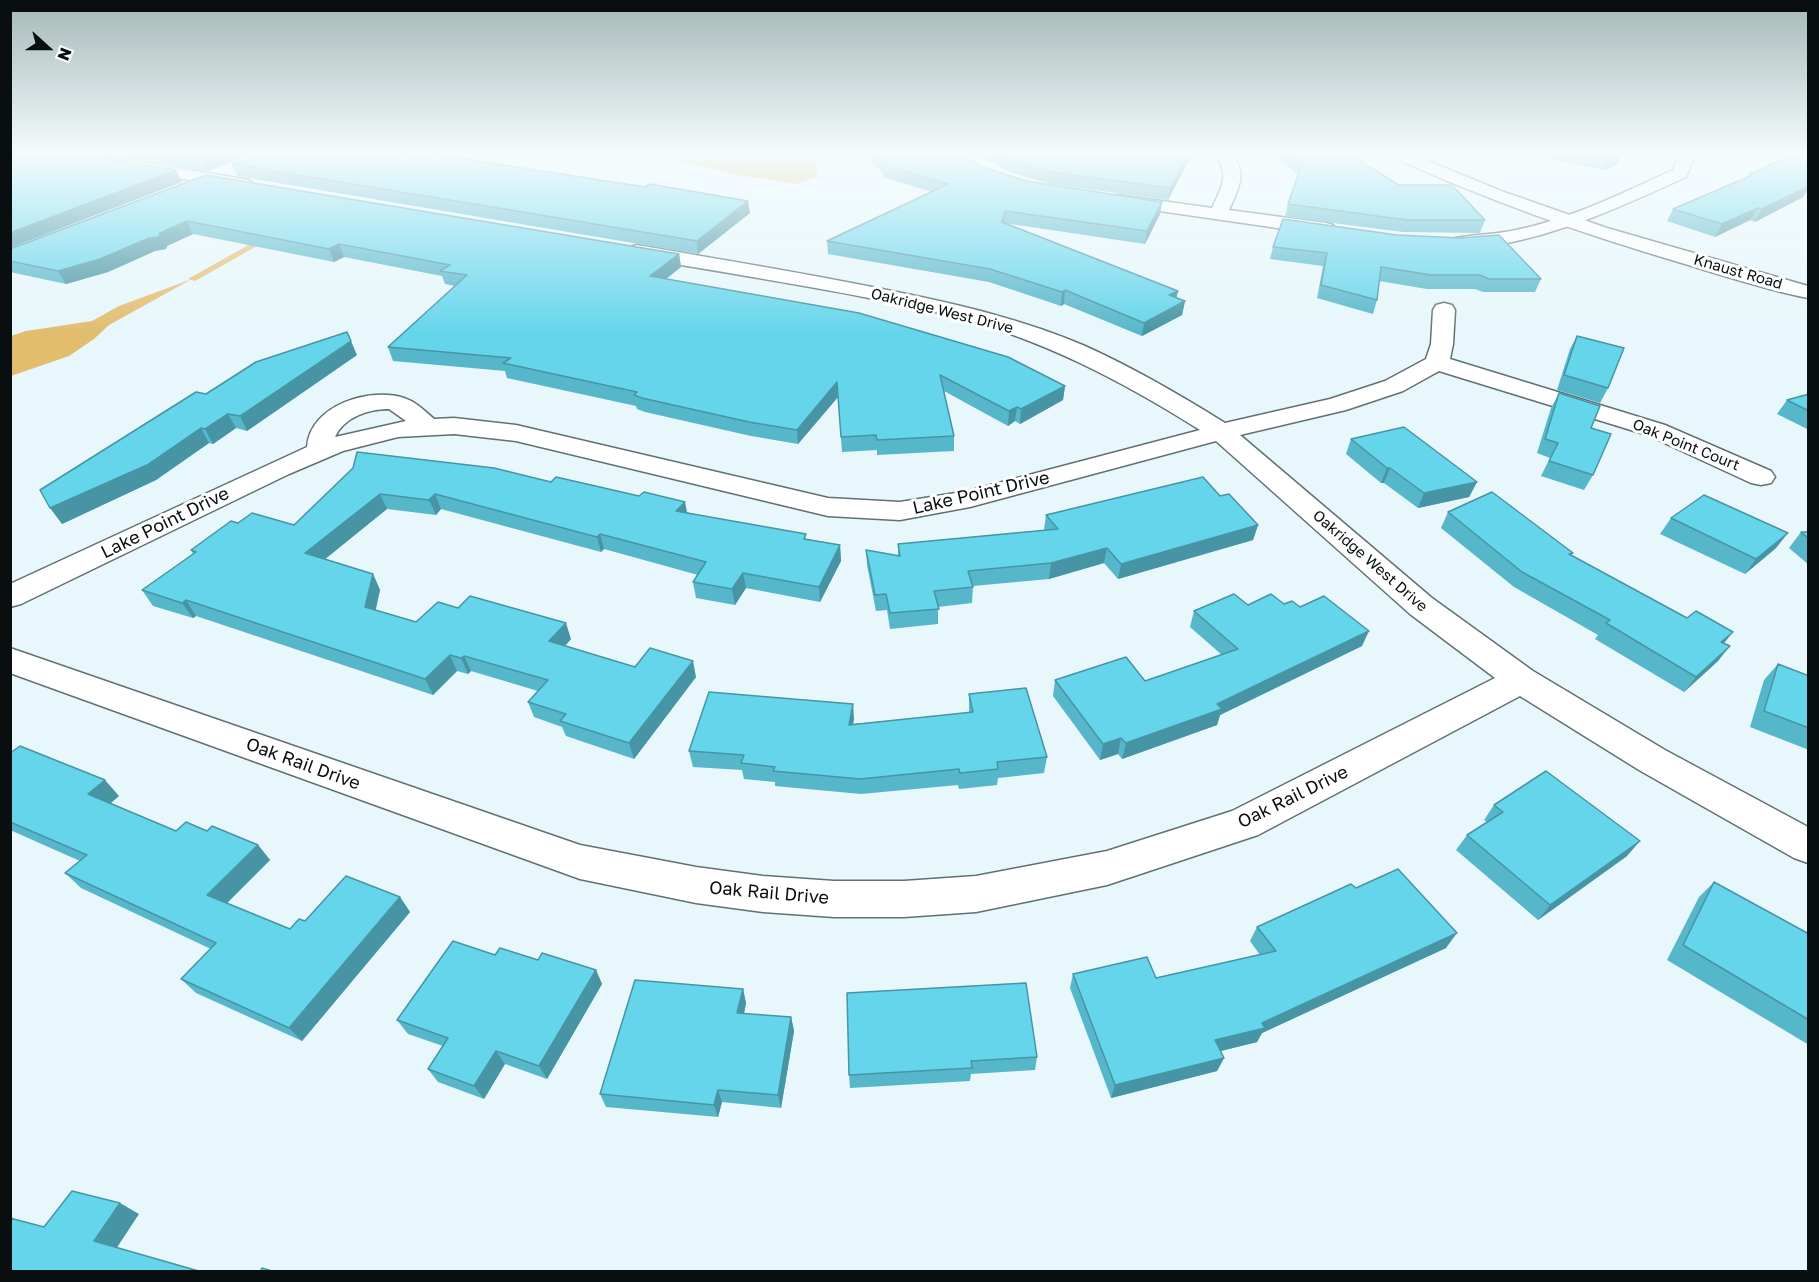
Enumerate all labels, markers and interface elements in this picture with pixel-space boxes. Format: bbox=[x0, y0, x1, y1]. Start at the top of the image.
north arrow bbox=[18, 18, 78, 78]
text: N bbox=[53, 45, 76, 64]
street label: Knaust Road bbox=[1692, 251, 1784, 293]
street label: Oakridge West Drive bbox=[869, 285, 1015, 337]
street label: Oak Point Court bbox=[1630, 415, 1742, 475]
street label: Lake Point Drive bbox=[910, 467, 1052, 519]
street label: Lake Point Drive bbox=[97, 483, 233, 563]
street label: Oakridge West Drive bbox=[1309, 506, 1431, 616]
street label: Oak Rail Drive bbox=[243, 733, 363, 795]
street label: Oak Rail Drive bbox=[1234, 761, 1352, 833]
street label: Oak Rail Drive bbox=[708, 877, 830, 909]

